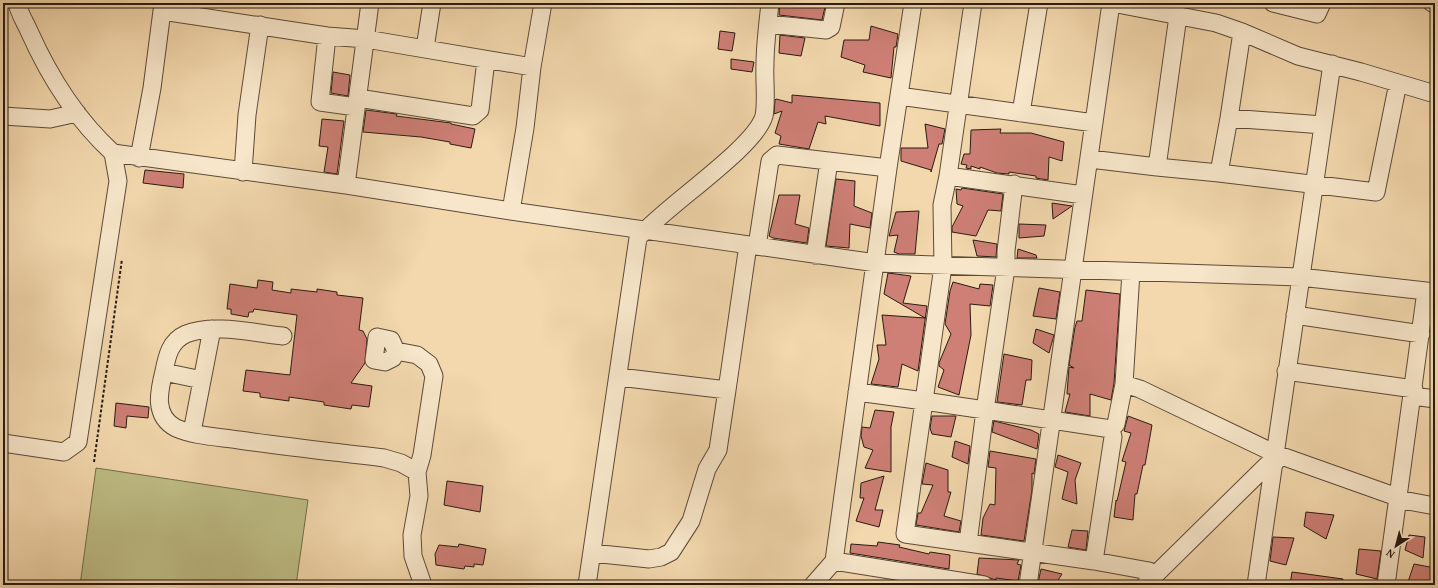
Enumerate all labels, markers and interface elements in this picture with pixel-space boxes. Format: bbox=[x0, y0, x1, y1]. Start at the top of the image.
north arrow bbox=[1376, 526, 1416, 566]
text: N bbox=[1382, 545, 1398, 563]

